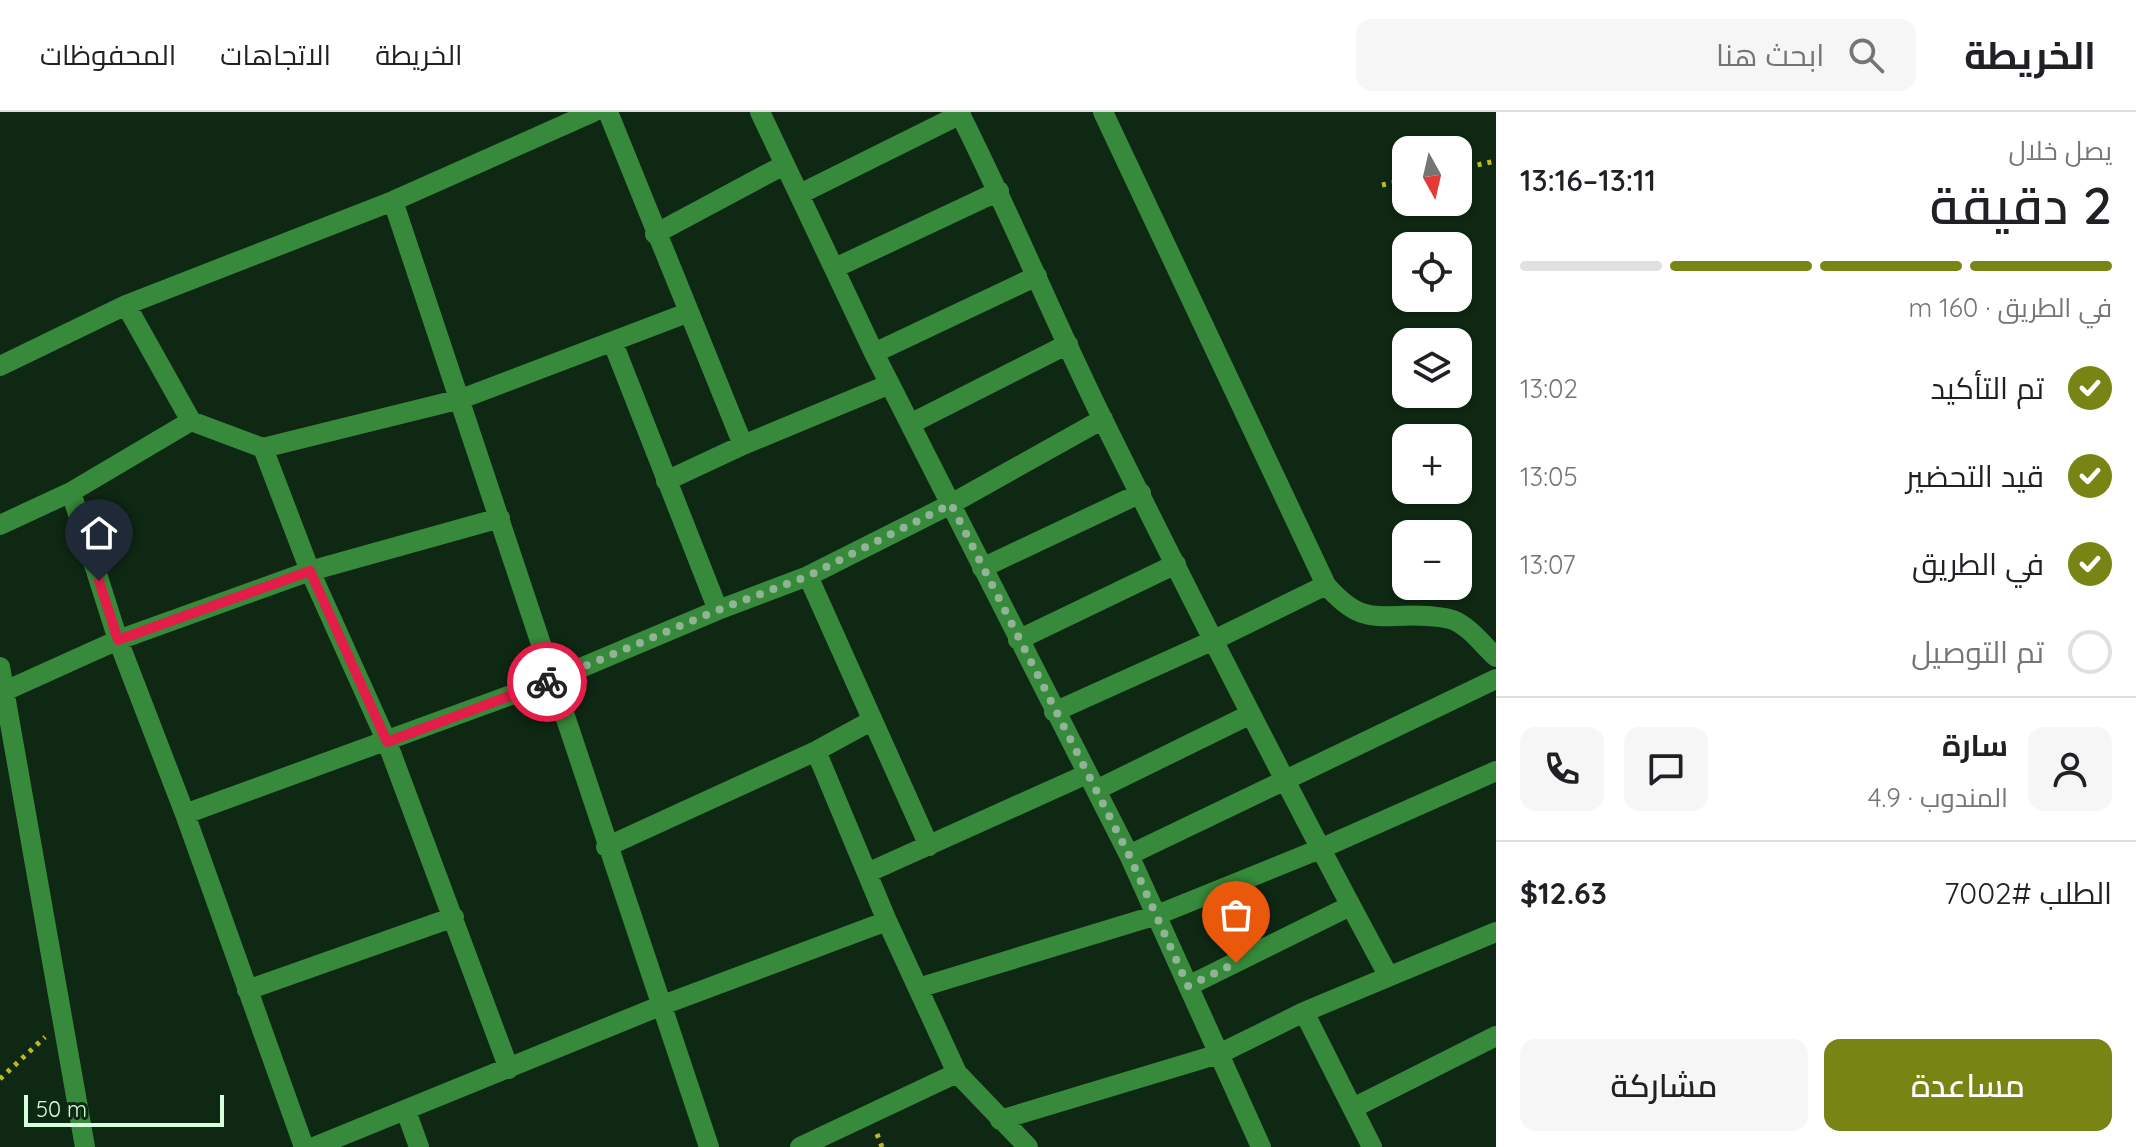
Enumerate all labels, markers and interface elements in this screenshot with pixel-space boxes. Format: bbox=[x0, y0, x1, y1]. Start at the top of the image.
search box bbox=[1356, 19, 1916, 91]
text: الخريطة bbox=[1964, 31, 2096, 79]
icon: search bbox=[1844, 33, 1888, 77]
text: ابحث هنا bbox=[1716, 36, 1824, 74]
text: المحفوظات bbox=[40, 37, 176, 72]
text: الاتجاهات bbox=[220, 37, 331, 72]
text: الخريطة bbox=[375, 37, 463, 72]
text: يصل خلال bbox=[2008, 134, 2112, 167]
north arrow bbox=[1392, 136, 1472, 216]
map controls bbox=[1392, 136, 1472, 600]
text: 13:11–13:16 bbox=[1520, 161, 1656, 199]
text: 2 دقيقة bbox=[1930, 172, 2112, 237]
button: locate bbox=[1392, 232, 1472, 312]
text: في الطريق · 160 m bbox=[1908, 291, 2112, 324]
button: layers bbox=[1392, 328, 1472, 408]
icon: check bbox=[2068, 366, 2112, 410]
text: تم التأكيد bbox=[1930, 369, 2044, 407]
text: 13:02 bbox=[1520, 372, 1578, 405]
button: + bbox=[1392, 424, 1472, 504]
icon: check bbox=[2068, 454, 2112, 498]
text: قيد التحضير bbox=[1906, 457, 2044, 495]
text: 13:05 bbox=[1520, 460, 1578, 493]
pin bbox=[65, 499, 133, 581]
icon: home bbox=[77, 511, 121, 555]
button: − bbox=[1392, 520, 1472, 600]
icon: check bbox=[2068, 542, 2112, 586]
text: في الطريق bbox=[1912, 545, 2044, 583]
text: 13:07 bbox=[1520, 548, 1575, 581]
text: تم التوصيل bbox=[1911, 633, 2044, 671]
courier bbox=[507, 642, 587, 722]
icon: bike bbox=[525, 660, 569, 704]
text: سارة bbox=[1942, 726, 2008, 764]
button: phone bbox=[1520, 727, 1604, 811]
button: chat bbox=[1624, 727, 1708, 811]
button: person bbox=[2028, 727, 2112, 811]
text: المندوب · 4.9 bbox=[1868, 781, 2008, 814]
text: $12.63 bbox=[1520, 874, 1607, 912]
text: الطلب #7002 bbox=[1944, 874, 2112, 912]
pin bbox=[1202, 881, 1270, 963]
icon: bag bbox=[1214, 893, 1258, 937]
button: مشاركة bbox=[1520, 1039, 1808, 1131]
button: مساعدة bbox=[1824, 1039, 2112, 1131]
scale bar bbox=[24, 1091, 224, 1127]
text: 50 m bbox=[36, 1095, 87, 1123]

